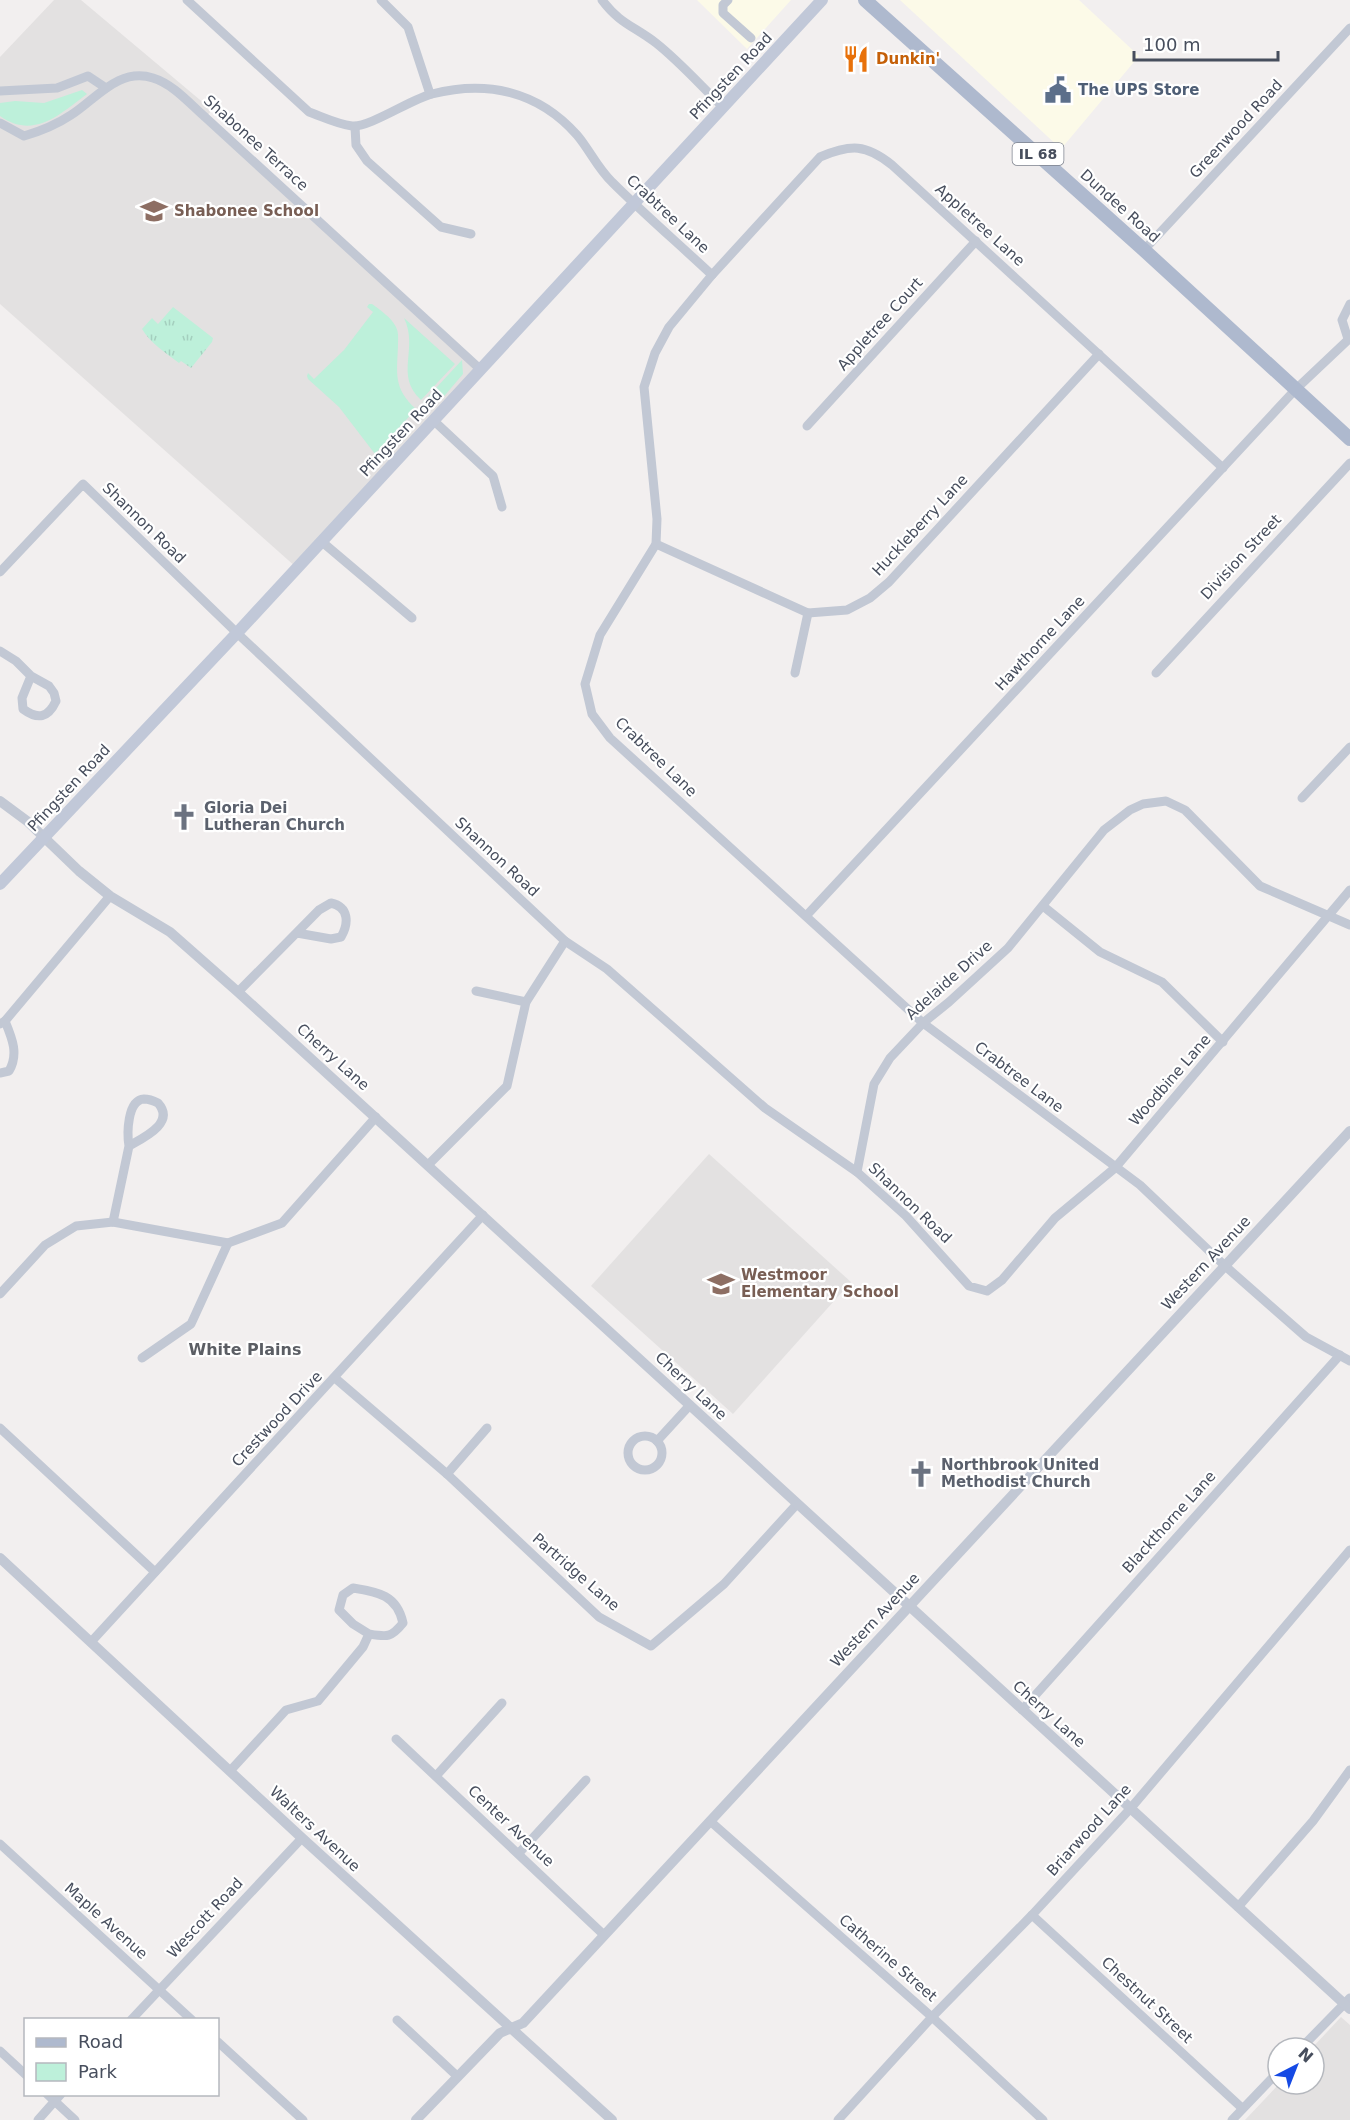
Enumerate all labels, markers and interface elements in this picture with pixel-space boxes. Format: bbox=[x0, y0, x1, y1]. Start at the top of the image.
scale bar bbox=[1134, 24, 1278, 62]
street label: Pfingsten Road bbox=[686, 29, 776, 123]
text: 100 m bbox=[1143, 34, 1201, 55]
restaurant icon: Dunkin' bbox=[841, 44, 871, 74]
place label: Dunkin' bbox=[876, 50, 940, 68]
public building icon: The UPS Store bbox=[1043, 75, 1073, 105]
street label: Greenwood Road bbox=[1186, 76, 1286, 182]
place label: The UPS Store bbox=[1078, 81, 1199, 99]
street label: Shabonee Terrace bbox=[200, 91, 312, 195]
road number: IL 68 bbox=[1012, 143, 1064, 165]
street label: Dundee Road bbox=[1076, 166, 1164, 246]
street label: Crabtree Lane bbox=[623, 171, 713, 257]
street label: Appletree Lane bbox=[932, 180, 1028, 270]
school or university icon: Shabonee School bbox=[139, 196, 169, 226]
place label: Shabonee School bbox=[174, 202, 319, 220]
street label: Appletree Court bbox=[834, 274, 927, 374]
street label: Pfingsten Road bbox=[356, 386, 446, 480]
street label: Huckleberry Lane bbox=[868, 471, 972, 579]
street label: Shannon Road bbox=[99, 479, 189, 567]
street label: Division Street bbox=[1197, 511, 1285, 603]
street label: Hawthorne Lane bbox=[991, 592, 1089, 694]
street label: Crabtree Lane bbox=[611, 714, 701, 800]
street label: Pfingsten Road bbox=[24, 741, 114, 835]
place label: Gloria Dei Lutheran Church bbox=[204, 799, 345, 834]
church icon: Gloria Dei Lutheran Church bbox=[169, 802, 199, 832]
street label: Shannon Road bbox=[451, 813, 543, 901]
street label: Adelaide Drive bbox=[902, 937, 996, 1023]
street label: Cherry Lane bbox=[293, 1020, 373, 1094]
street label: Woodbine Lane bbox=[1125, 1031, 1215, 1129]
street label: Crabtree Lane bbox=[971, 1038, 1067, 1116]
street label: Shannon Road bbox=[865, 1159, 955, 1247]
street label: Western Avenue bbox=[1158, 1212, 1254, 1314]
place label: Westmoor Elementary School bbox=[741, 1266, 899, 1301]
school or university icon: Westmoor Elementary School bbox=[706, 1269, 736, 1299]
district label: White Plains bbox=[189, 1340, 302, 1359]
street label: Cherry Lane bbox=[652, 1348, 730, 1424]
street label: Crestwood Drive bbox=[228, 1367, 326, 1471]
place label: Northbrook United Methodist Church bbox=[941, 1456, 1099, 1491]
church icon: Northbrook United Methodist Church bbox=[906, 1459, 936, 1489]
street label: Blackthorne Lane bbox=[1119, 1467, 1219, 1577]
street label: Partridge Lane bbox=[529, 1529, 623, 1615]
street label: Western Avenue bbox=[827, 1569, 923, 1671]
street label: Cherry Lane bbox=[1009, 1677, 1089, 1751]
street label: Briarwood Lane bbox=[1043, 1780, 1135, 1880]
street label: Center Avenue bbox=[464, 1782, 558, 1870]
street label: Walters Avenue bbox=[266, 1783, 364, 1875]
street label: Wescott Road bbox=[163, 1874, 247, 1962]
street label: Maple Avenue bbox=[61, 1879, 151, 1963]
street label: Catherine Street bbox=[835, 1911, 941, 2005]
street label: Chestnut Street bbox=[1098, 1953, 1196, 2047]
legend bbox=[24, 2018, 219, 2096]
text: Road bbox=[78, 2031, 123, 2052]
north arrow bbox=[1266, 2036, 1326, 2096]
text: N bbox=[1294, 2044, 1317, 2067]
text: Park bbox=[78, 2061, 117, 2082]

